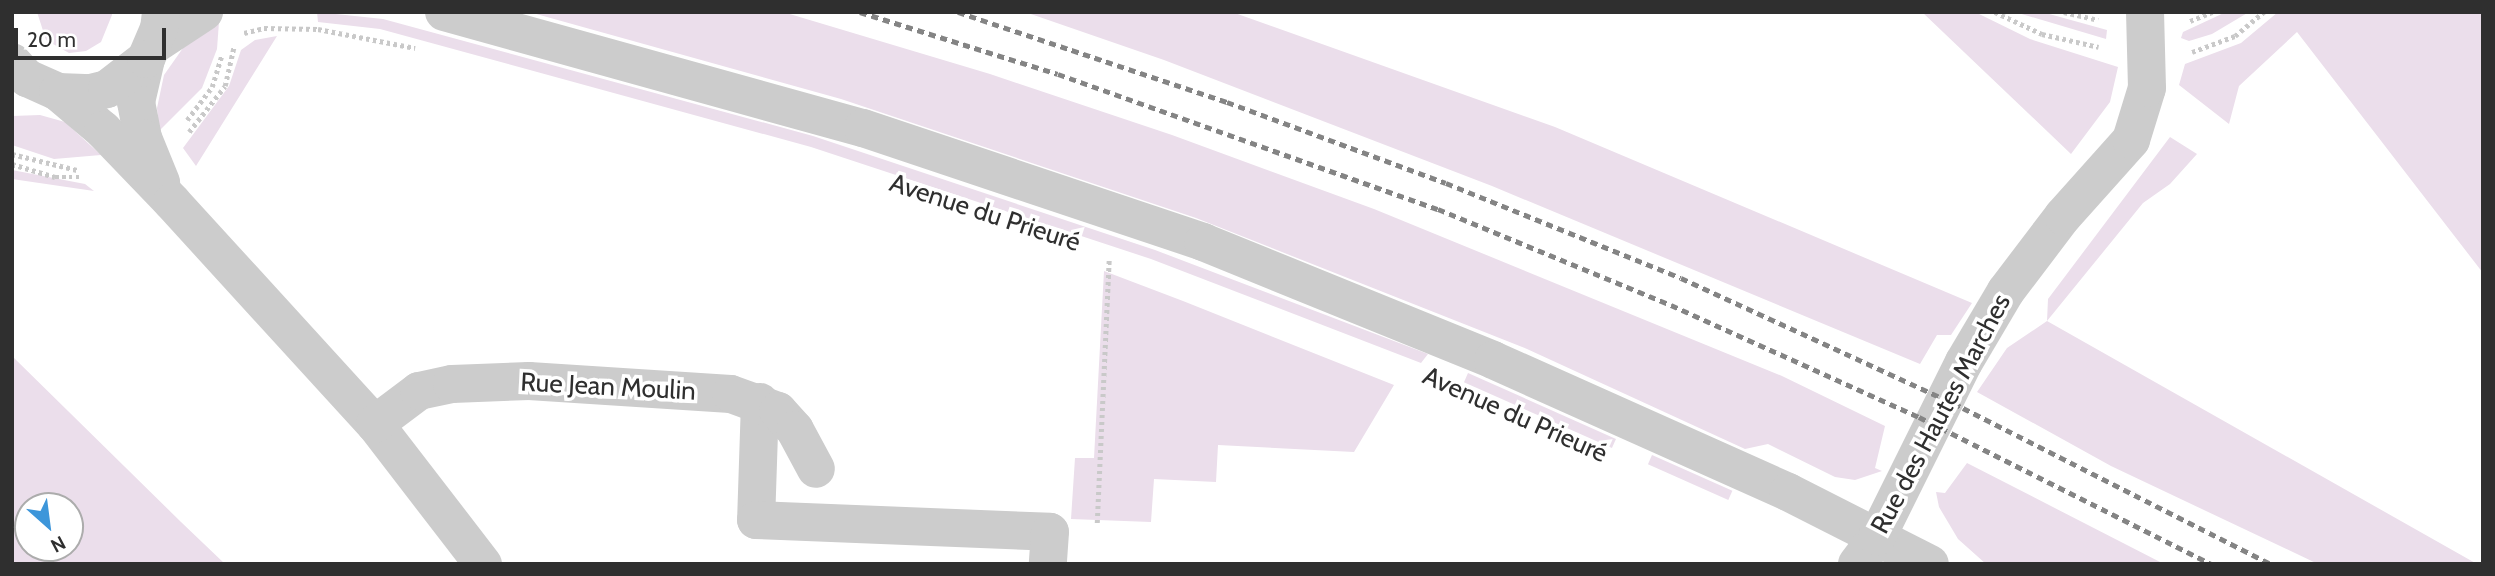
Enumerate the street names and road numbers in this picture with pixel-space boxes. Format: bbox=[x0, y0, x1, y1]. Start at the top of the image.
street label: Avenue du Prieuré bbox=[886, 167, 1084, 259]
street label: Rue des Hautes Marches bbox=[1865, 289, 2017, 539]
street label: Avenue du Prieuré bbox=[1418, 360, 1612, 470]
street label: Rue Jean Moulin bbox=[520, 367, 696, 407]

